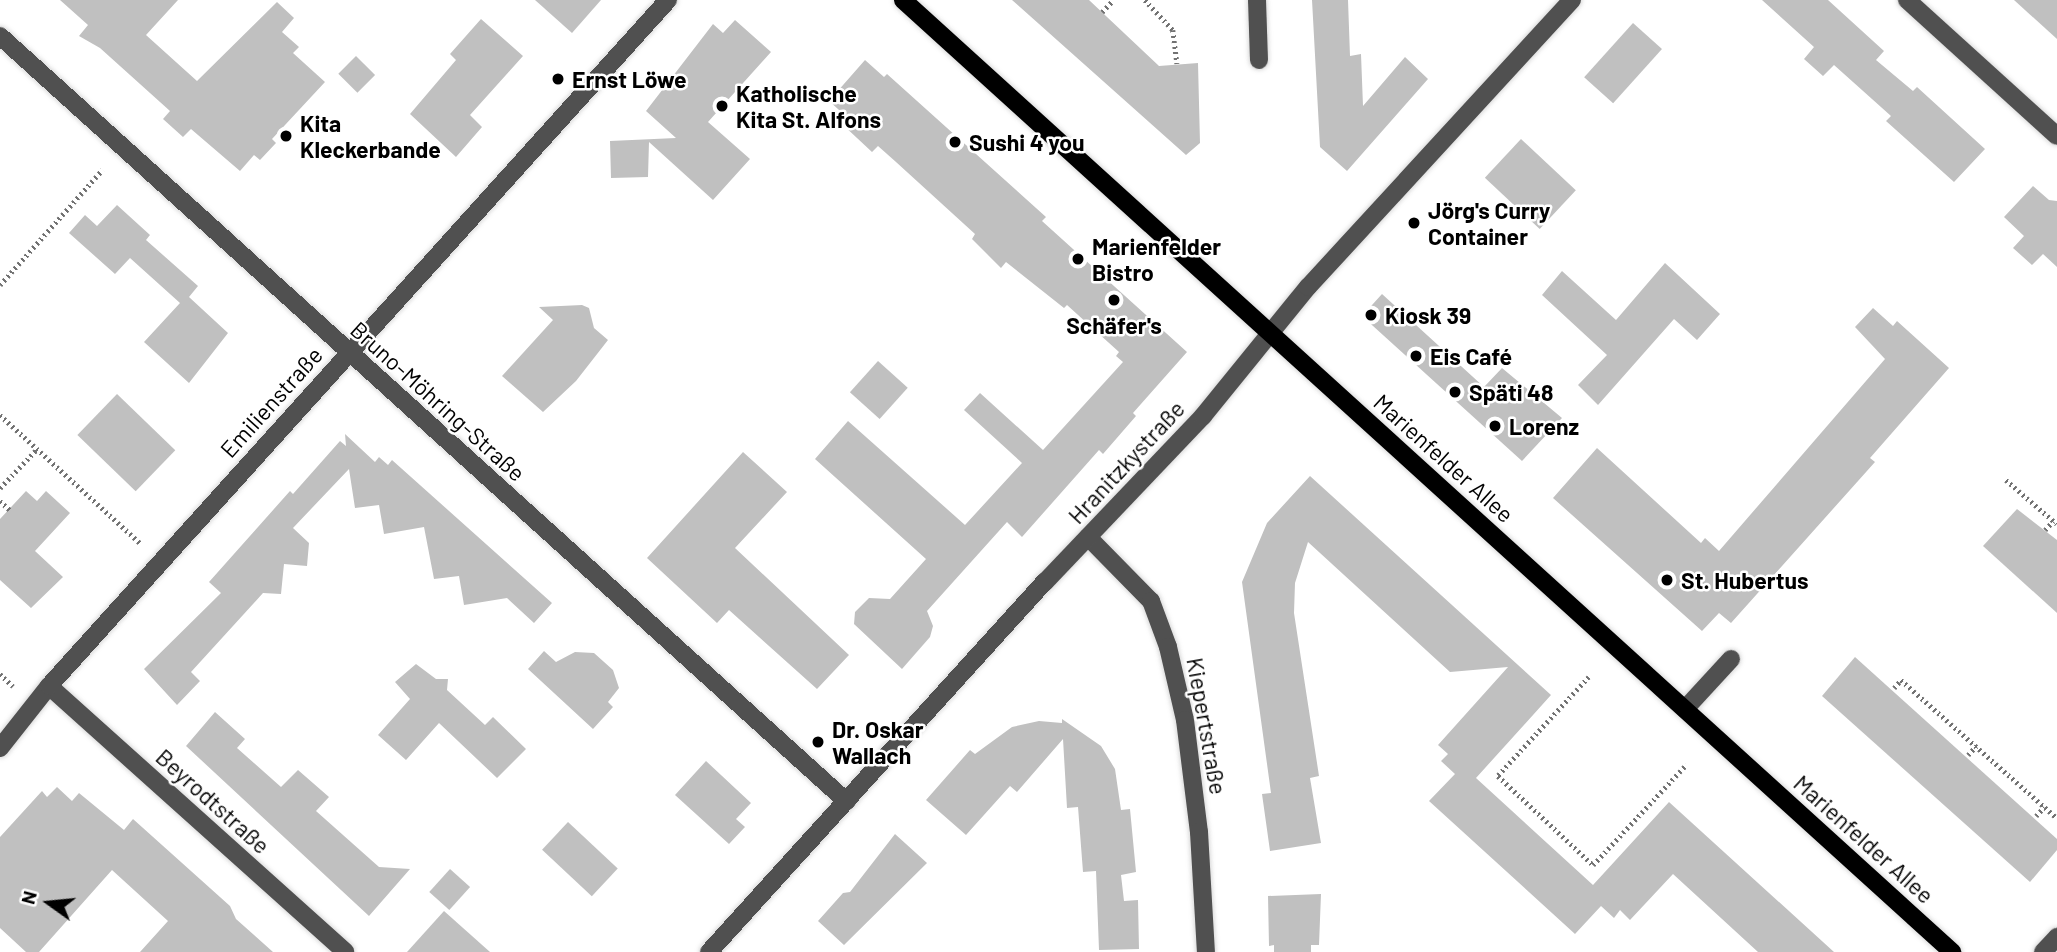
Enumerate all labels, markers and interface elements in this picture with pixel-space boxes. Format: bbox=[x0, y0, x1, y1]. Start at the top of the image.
place label: Ernst Löwe bbox=[572, 65, 687, 93]
marker: Ernst Löwe bbox=[550, 71, 566, 87]
place label: Katholische Kita St. Alfons bbox=[736, 79, 881, 133]
marker: Katholische Kita St. Alfons bbox=[714, 98, 730, 114]
place label: Kita Kleckerbande bbox=[300, 109, 441, 163]
marker: Kita Kleckerbande bbox=[278, 128, 294, 144]
place label: Sushi 4 you bbox=[969, 128, 1085, 156]
marker: Sushi 4 you bbox=[947, 134, 963, 150]
place label: Jörg's Curry Container bbox=[1428, 196, 1550, 250]
marker: Jörg's Curry Container bbox=[1406, 215, 1422, 231]
place label: Marienfelder Bistro bbox=[1092, 232, 1221, 286]
marker: Marienfelder Bistro bbox=[1070, 251, 1086, 267]
marker: Schäfer's bbox=[1106, 292, 1122, 308]
place label: Kiosk 39 bbox=[1385, 301, 1471, 329]
marker: Kiosk 39 bbox=[1363, 307, 1379, 323]
place label: Schäfer's bbox=[1066, 311, 1162, 339]
street label: Bruno-Möhring-Straße bbox=[345, 315, 531, 487]
street label: Emilienstraße bbox=[214, 341, 328, 463]
place label: Eis Café bbox=[1430, 342, 1512, 370]
marker: Eis Café bbox=[1408, 348, 1424, 364]
place label: Späti 48 bbox=[1469, 378, 1553, 406]
marker: Späti 48 bbox=[1447, 384, 1463, 400]
street label: Marienfelder Allee bbox=[1368, 388, 1520, 528]
street label: Hranitzkystraße bbox=[1062, 395, 1190, 529]
place label: Lorenz bbox=[1509, 412, 1579, 440]
marker: Lorenz bbox=[1487, 418, 1503, 434]
place label: St. Hubertus bbox=[1681, 566, 1808, 594]
marker: St. Hubertus bbox=[1659, 572, 1675, 588]
street label: Kiepertstraße bbox=[1181, 655, 1233, 797]
place label: Dr. Oskar Wallach bbox=[832, 715, 923, 769]
marker: Dr. Oskar Wallach bbox=[810, 734, 826, 750]
street label: Beyrodtstraße bbox=[151, 743, 275, 859]
street label: Marienfelder Allee bbox=[1788, 769, 1940, 909]
north arrow bbox=[14, 868, 84, 938]
text: N bbox=[15, 888, 41, 907]

